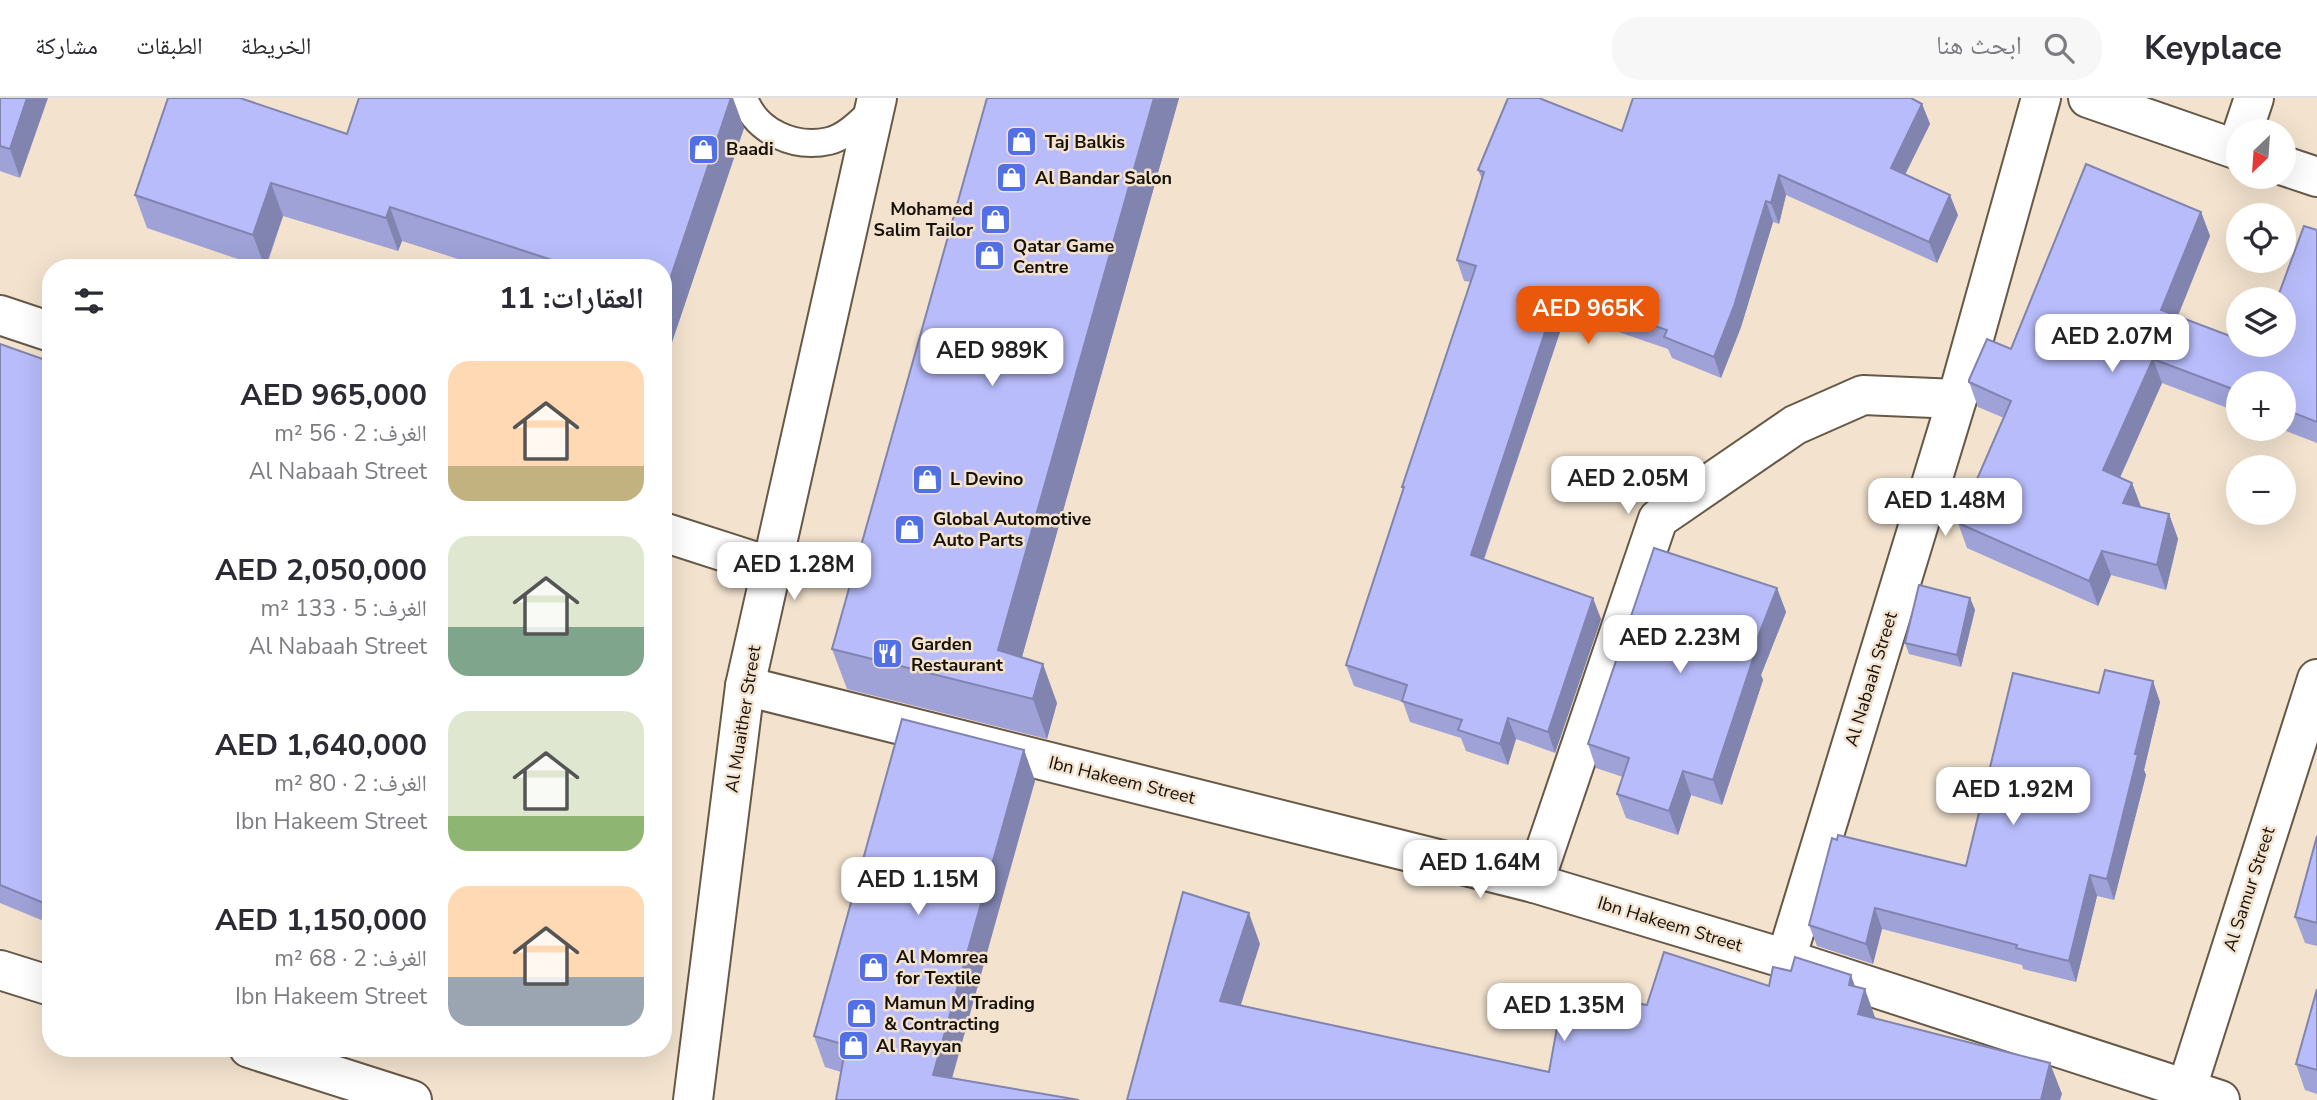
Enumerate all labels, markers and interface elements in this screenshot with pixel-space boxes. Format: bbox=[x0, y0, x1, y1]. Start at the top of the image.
search box bbox=[1612, 17, 2102, 80]
text: Keyplace bbox=[2144, 26, 2282, 71]
text: ابحث هنا bbox=[1936, 28, 2022, 63]
icon: search bbox=[2040, 29, 2078, 67]
text: مشاركة bbox=[35, 30, 98, 62]
text: الطبقات bbox=[136, 30, 203, 62]
text: الخريطة bbox=[241, 30, 311, 62]
north arrow bbox=[2226, 119, 2296, 189]
map controls bbox=[2226, 119, 2296, 525]
shop icon: Taj Balkis bbox=[1005, 125, 1039, 159]
place label: Taj Balkis bbox=[1045, 130, 1125, 154]
shop icon: Baadi bbox=[686, 132, 720, 166]
place label: Baadi bbox=[726, 137, 773, 161]
shop icon: Al Bandar Salon bbox=[995, 161, 1029, 195]
place label: Al Bandar Salon bbox=[1035, 166, 1172, 190]
place label: Mohamed Salim Tailor bbox=[874, 197, 973, 242]
shop icon: Mohamed Salim Tailor bbox=[979, 202, 1013, 236]
button: locate bbox=[2226, 203, 2296, 273]
place label: Qatar Game Centre bbox=[1013, 234, 1115, 279]
shop icon: Qatar Game Centre bbox=[973, 239, 1007, 273]
text: العقارات: 11 bbox=[499, 278, 644, 319]
icon: filters bbox=[70, 282, 108, 320]
pin: AED 965K bbox=[1516, 286, 1660, 346]
button: layers bbox=[2226, 287, 2296, 357]
text: AED 965K bbox=[1532, 293, 1644, 324]
pin: AED 2.07M bbox=[2032, 314, 2192, 374]
text: AED 2.07M bbox=[2051, 321, 2173, 352]
pin: AED 989K bbox=[920, 328, 1064, 388]
text: AED 989K bbox=[936, 335, 1048, 366]
button: + bbox=[2226, 371, 2296, 441]
text: AED 965,000 bbox=[240, 375, 427, 416]
icon: home bbox=[504, 389, 588, 473]
text: الغرف: 2 · 56 m² bbox=[274, 418, 427, 449]
button: − bbox=[2226, 455, 2296, 525]
text: Al Nabaah Street bbox=[249, 456, 427, 487]
pin: AED 2.05M bbox=[1548, 456, 1708, 516]
shop icon: L Devino bbox=[910, 462, 944, 496]
text: AED 2.05M bbox=[1567, 463, 1689, 494]
place label: L Devino bbox=[950, 467, 1023, 491]
pin: AED 1.48M bbox=[1865, 478, 2025, 538]
text: AED 1.48M bbox=[1884, 485, 2006, 516]
place label: Global Automotive Auto Parts bbox=[933, 507, 1091, 552]
shop icon: Global Automotive Auto Parts bbox=[893, 512, 927, 546]
pin: AED 1.28M bbox=[714, 542, 874, 602]
text: AED 1.28M bbox=[733, 549, 855, 580]
text: AED 2,050,000 bbox=[215, 550, 427, 591]
icon: home bbox=[504, 564, 588, 648]
text: الغرف: 5 · 133 m² bbox=[261, 593, 427, 624]
street label: Al Nabaah Street bbox=[1839, 608, 1903, 749]
pin: AED 2.23M bbox=[1600, 616, 1760, 675]
text: AED 2.23M bbox=[1619, 622, 1741, 653]
text: Al Nabaah Street bbox=[249, 631, 427, 662]
place label: Garden Restaurant bbox=[911, 632, 1003, 677]
restaurant icon: Garden Restaurant bbox=[871, 637, 905, 671]
street label: Al Muaither Street bbox=[720, 643, 767, 794]
text: AED 1,640,000 bbox=[215, 725, 427, 766]
icon: home bbox=[504, 739, 588, 823]
street label: Ibn Hakeem Street bbox=[1046, 750, 1198, 810]
text: الغرف: 2 · 80 m² bbox=[274, 768, 427, 799]
pin: AED 1.92M bbox=[1933, 768, 2093, 827]
text: AED 1.92M bbox=[1952, 774, 2074, 805]
text: Ibn Hakeem Street bbox=[235, 806, 427, 837]
street label: Al Samur Street bbox=[2218, 823, 2281, 954]
pin: AED 1.64M bbox=[1400, 840, 1560, 900]
text: AED 1.64M bbox=[1419, 847, 1541, 878]
pin: AED 1.15M bbox=[838, 858, 998, 917]
text: AED 1.15M bbox=[857, 864, 979, 895]
street label: Ibn Hakeem Street bbox=[1595, 891, 1746, 958]
text: AED 1,150,000 bbox=[215, 900, 427, 941]
icon: home bbox=[504, 914, 588, 998]
text: الغرف: 2 · 68 m² bbox=[274, 943, 427, 974]
place label: Al Momrea for Textile bbox=[896, 945, 988, 990]
shop icon: Al Momrea for Textile bbox=[856, 950, 890, 984]
text: Ibn Hakeem Street bbox=[235, 981, 427, 1012]
pin: AED 1.35M bbox=[1484, 984, 1644, 1043]
text: AED 1.35M bbox=[1503, 990, 1625, 1021]
place label: Mamun M Trading & Contracting bbox=[884, 991, 1035, 1036]
shop icon: Mamun M Trading & Contracting bbox=[844, 996, 878, 1030]
shop icon: Al Rayyan bbox=[836, 1029, 870, 1063]
place label: Al Rayyan bbox=[876, 1034, 962, 1058]

